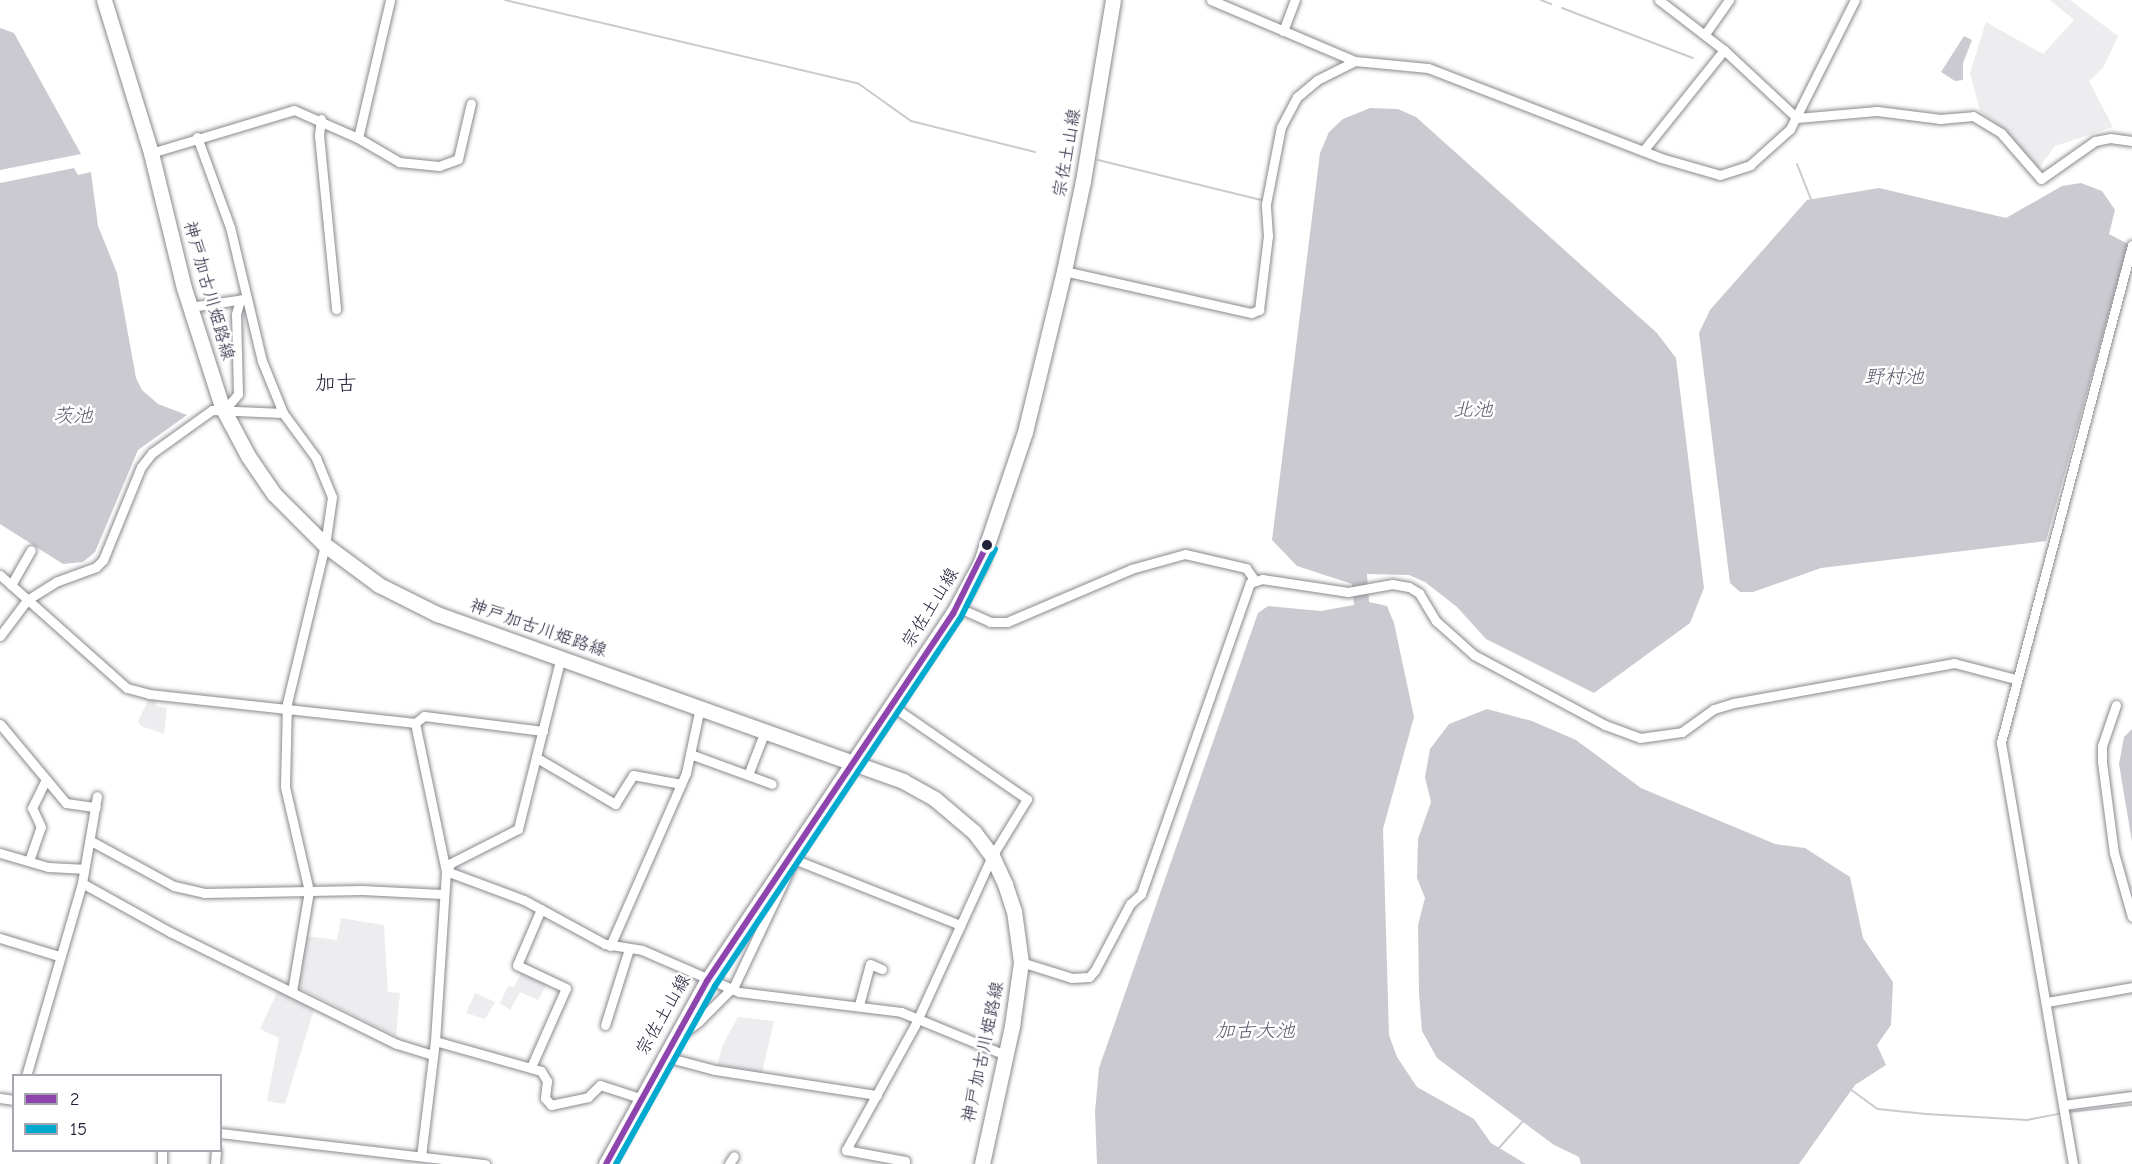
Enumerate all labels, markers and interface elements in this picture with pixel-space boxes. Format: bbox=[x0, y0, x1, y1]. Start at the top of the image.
street label: 宗佐土山線 bbox=[1050, 107, 1086, 199]
street label: 神戸加古川姫路線 bbox=[178, 219, 238, 363]
water label: 野村池 bbox=[1864, 364, 1924, 388]
district label: 加古 bbox=[315, 370, 357, 396]
water label: 北池 bbox=[1453, 397, 1493, 421]
water label: 茨池 bbox=[53, 403, 93, 427]
unlabelled marker bbox=[981, 539, 993, 551]
street label: 宗佐土山線 bbox=[898, 564, 964, 652]
street label: 神戸加古川姫路線 bbox=[466, 595, 610, 663]
street label: 宗佐土山線 bbox=[632, 971, 696, 1059]
street label: 神戸加古川姫路線 bbox=[958, 979, 1010, 1125]
water label: 加古大池 bbox=[1215, 1018, 1295, 1042]
legend bbox=[12, 1074, 222, 1152]
text: 2 bbox=[70, 1089, 79, 1110]
text: 15 bbox=[70, 1119, 87, 1140]

